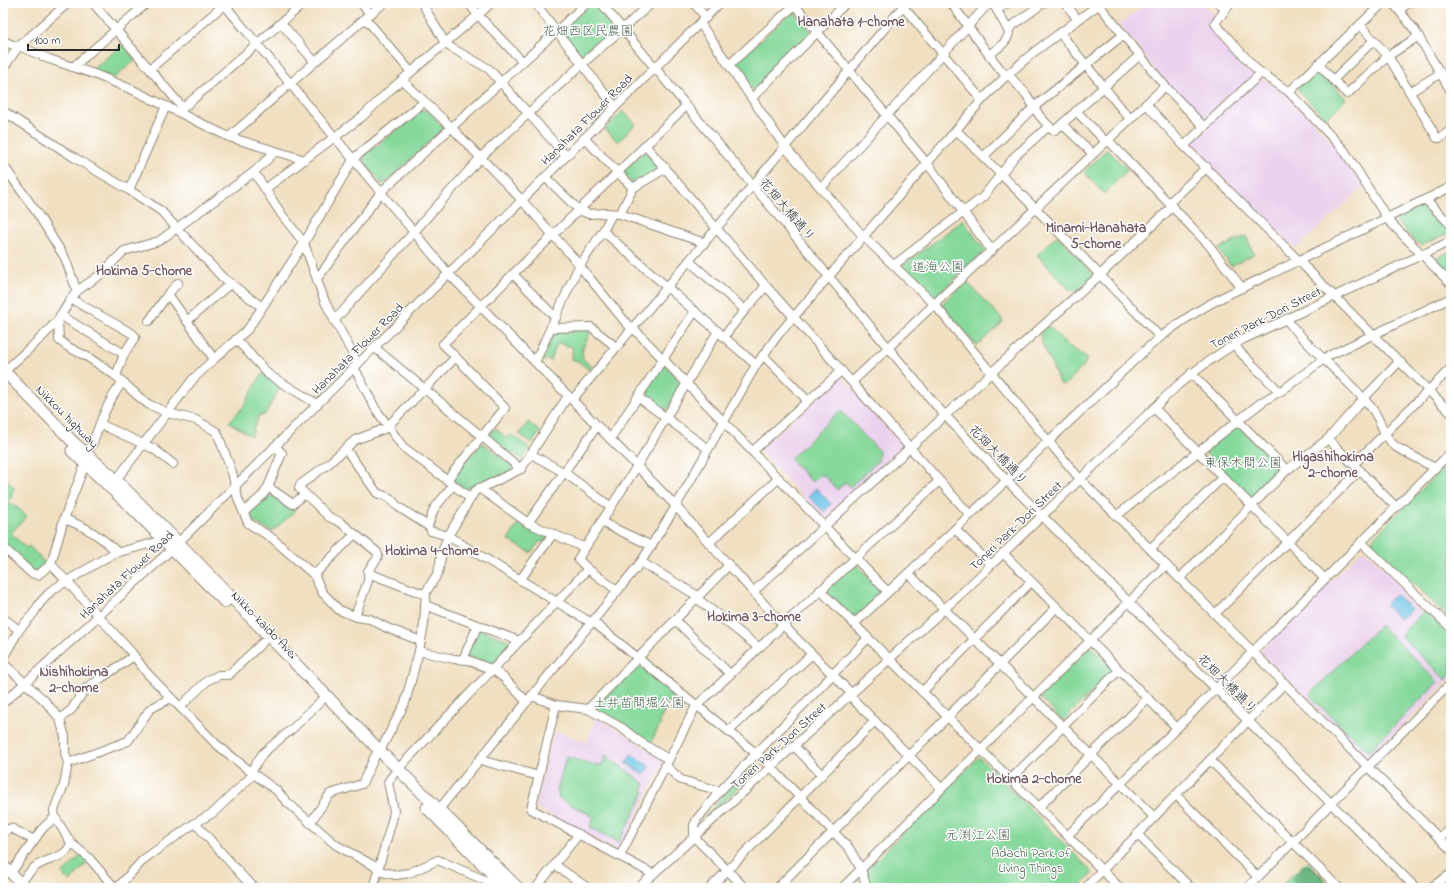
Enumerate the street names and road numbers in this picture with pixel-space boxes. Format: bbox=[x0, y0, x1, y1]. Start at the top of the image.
street label: Hanahata Flower Road bbox=[537, 69, 638, 170]
street label: 花畑大橋通り bbox=[754, 174, 819, 246]
street label: Toneri Park-Dori Street bbox=[1207, 282, 1325, 355]
street label: Hanahata Flower Road bbox=[308, 298, 409, 399]
street label: Nikkou highway bbox=[30, 381, 103, 454]
street label: 花畑大橋通り bbox=[964, 420, 1032, 490]
street label: Toneri Park-Dori Street bbox=[965, 476, 1067, 575]
street label: Hanahata Flower Road bbox=[76, 526, 179, 624]
street label: Nikko-kaido Ave. bbox=[226, 587, 302, 664]
street label: 花畑大橋通り bbox=[1193, 650, 1261, 718]
street label: Toneri Park-Dori Street bbox=[727, 698, 831, 794]

